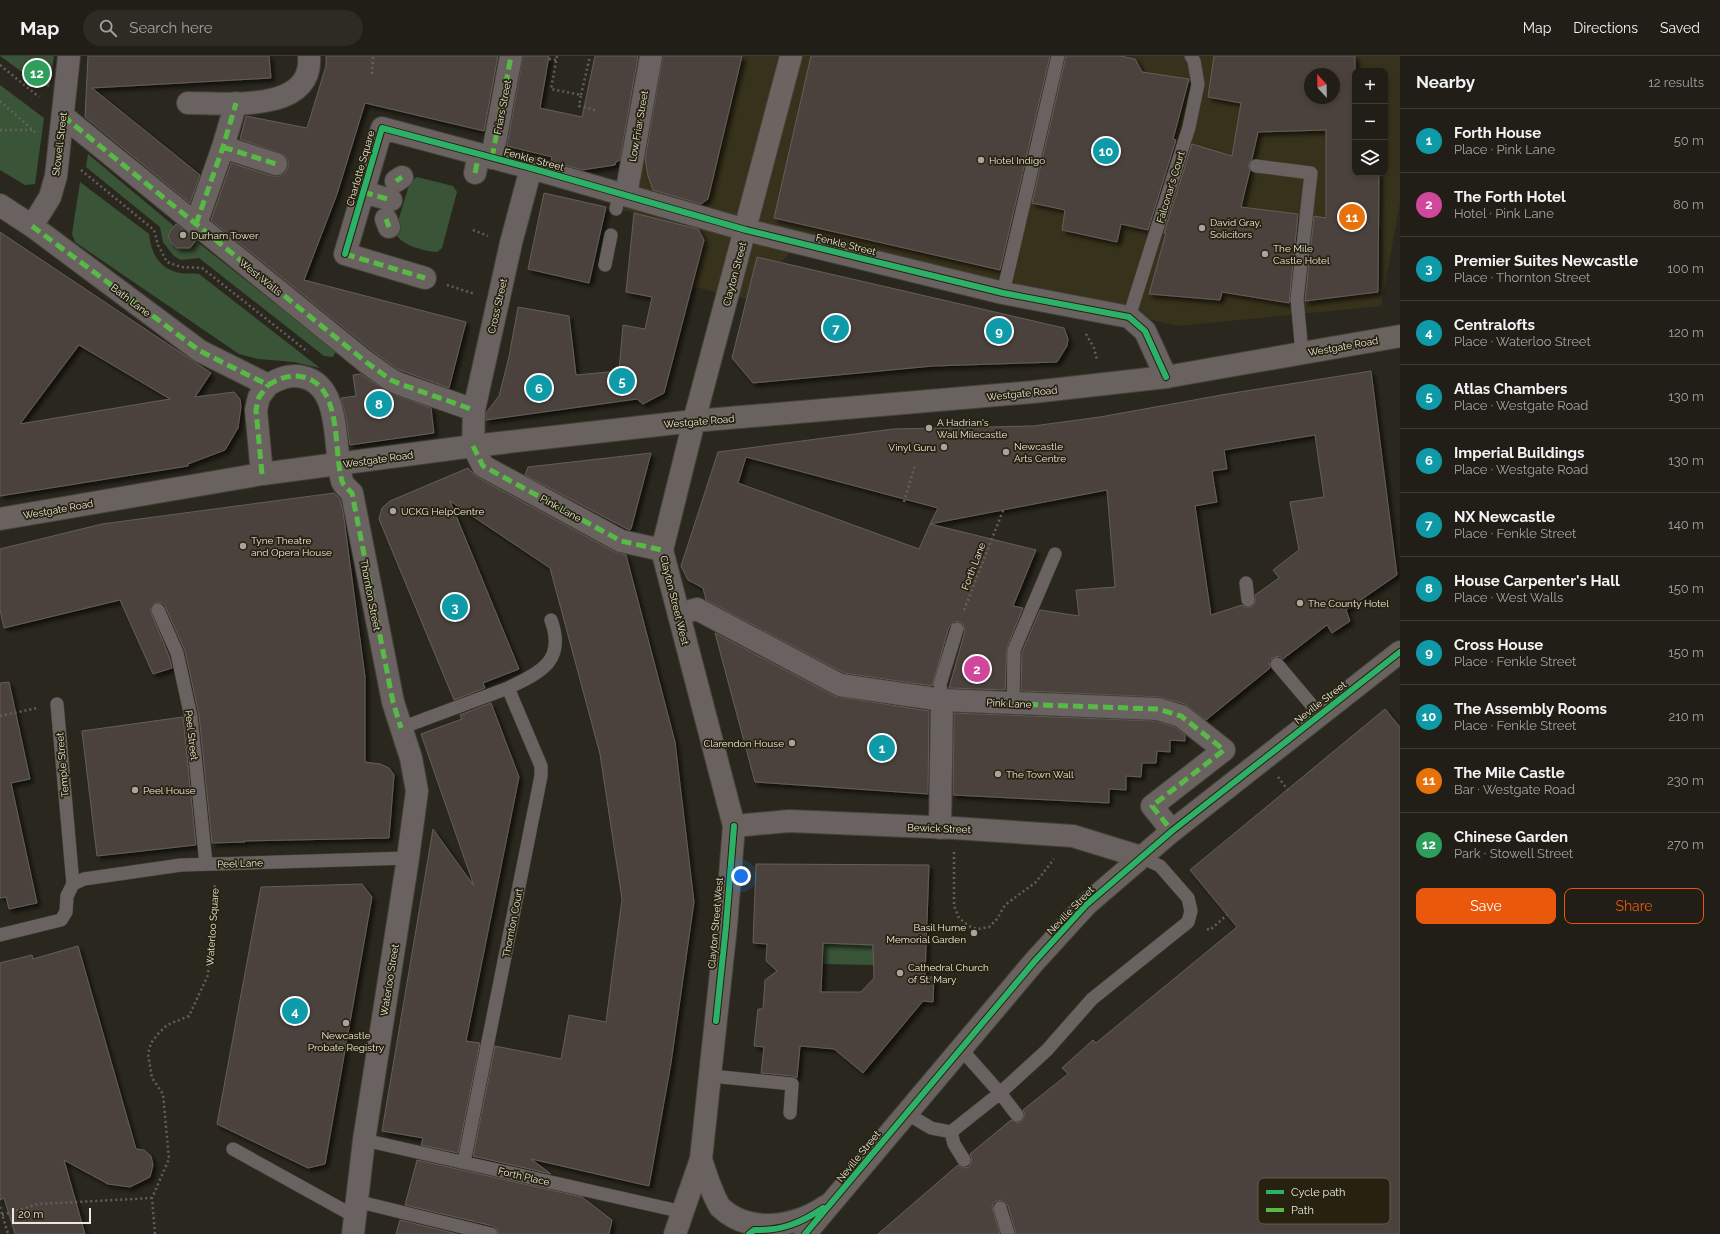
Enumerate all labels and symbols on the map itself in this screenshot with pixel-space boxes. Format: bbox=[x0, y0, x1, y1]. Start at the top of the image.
pin: 12 bbox=[24, 58, 50, 88]
north arrow bbox=[1304, 68, 1340, 104]
street label: Friars Street bbox=[492, 78, 513, 135]
street label: Low Friar Street bbox=[627, 89, 650, 163]
street label: Stowell Street bbox=[50, 111, 69, 177]
street label: Charlotte Square bbox=[344, 129, 377, 207]
pin: 10 bbox=[1093, 136, 1119, 166]
street label: Fenkle Street bbox=[503, 146, 566, 173]
street label: Falconar's Court bbox=[1154, 149, 1187, 224]
marker: Hotel Indigo bbox=[976, 155, 986, 165]
place label: Hotel Indigo bbox=[989, 155, 1045, 166]
pin: 11 bbox=[1339, 202, 1365, 232]
place label: David Gray, Solicitors bbox=[1210, 217, 1262, 240]
marker: David Gray, Solicitors bbox=[1197, 223, 1207, 233]
marker: Durham Tower bbox=[178, 230, 188, 240]
place label: Durham Tower bbox=[191, 230, 259, 241]
street label: Fenkle Street bbox=[815, 232, 878, 257]
street label: Clayton Street bbox=[721, 240, 748, 307]
place label: The Mile Castle Hotel bbox=[1273, 243, 1330, 266]
marker: The Mile Castle Hotel bbox=[1260, 249, 1270, 259]
street label: West Walls bbox=[237, 257, 284, 298]
street label: Cross Street bbox=[486, 277, 509, 335]
street label: Bath Lane bbox=[109, 282, 153, 319]
pin: 7 bbox=[823, 313, 849, 343]
pin: 9 bbox=[986, 316, 1012, 346]
street label: Westgate Road bbox=[1307, 335, 1379, 358]
pin: 5 bbox=[609, 366, 635, 396]
pin: 6 bbox=[526, 373, 552, 403]
street label: Westgate Road bbox=[986, 384, 1058, 403]
pin: 8 bbox=[366, 389, 392, 419]
street label: Westgate Road bbox=[663, 413, 735, 430]
place label: A Hadrian's Wall Milecastle bbox=[937, 417, 1007, 440]
marker: A Hadrian's Wall Milecastle bbox=[924, 423, 934, 433]
place label: Newcastle Arts Centre bbox=[1014, 441, 1066, 464]
place label: Vinyl Guru bbox=[888, 442, 936, 453]
marker: Vinyl Guru bbox=[939, 442, 949, 452]
marker: Newcastle Arts Centre bbox=[1001, 447, 1011, 457]
street label: Westgate Road bbox=[342, 449, 414, 470]
street label: Pink Lane bbox=[538, 493, 583, 524]
street label: Westgate Road bbox=[22, 498, 94, 521]
marker: UCKG HelpCentre bbox=[388, 506, 398, 516]
place label: UCKG HelpCentre bbox=[401, 506, 484, 517]
place label: Tyne Theatre and Opera House bbox=[251, 535, 332, 558]
marker: Tyne Theatre and Opera House bbox=[238, 541, 248, 551]
street label: Forth Lane bbox=[959, 541, 988, 591]
street label: Clayton Street West bbox=[658, 554, 691, 647]
street label: Thornton Street bbox=[358, 558, 383, 632]
pin: 3 bbox=[442, 592, 468, 622]
marker: The County Hotel bbox=[1295, 598, 1305, 608]
place label: The County Hotel bbox=[1308, 598, 1389, 609]
pin: 2 bbox=[964, 654, 990, 684]
street label: Neville Street bbox=[1292, 678, 1349, 726]
street label: Pink Lane bbox=[986, 697, 1032, 710]
street label: Peel Street bbox=[183, 709, 200, 761]
street label: Temple Street bbox=[54, 731, 71, 798]
pin: 1 bbox=[869, 733, 895, 763]
place label: Clarendon House bbox=[703, 738, 784, 749]
marker: Clarendon House bbox=[787, 738, 797, 748]
marker: The Town Wall bbox=[993, 769, 1003, 779]
place label: The Town Wall bbox=[1006, 769, 1074, 780]
marker: Peel House bbox=[130, 785, 140, 795]
place label: Peel House bbox=[143, 785, 196, 796]
street label: Bewick Street bbox=[907, 822, 972, 835]
street label: Peel Lane bbox=[217, 857, 263, 870]
your location bbox=[731, 866, 751, 886]
street label: Clayton Street West bbox=[706, 876, 725, 969]
street label: Neville Street bbox=[1045, 884, 1096, 937]
street label: Thornton Court bbox=[500, 887, 525, 959]
street label: Waterloo Square bbox=[204, 888, 221, 966]
place label: Basil Hume Memorial Garden bbox=[886, 922, 966, 945]
marker: Basil Hume Memorial Garden bbox=[969, 928, 979, 938]
street label: Waterloo Street bbox=[378, 943, 401, 1017]
place label: Cathedral Church of St. Mary bbox=[908, 962, 989, 985]
marker: Cathedral Church of St. Mary bbox=[895, 968, 905, 978]
pin: 4 bbox=[282, 996, 308, 1026]
marker: Newcastle Probate Registry bbox=[341, 1018, 351, 1028]
place label: Newcastle Probate Registry bbox=[308, 1030, 385, 1053]
street label: Neville Street bbox=[834, 1128, 883, 1184]
street label: Forth Place bbox=[497, 1165, 551, 1188]
legend bbox=[1258, 1178, 1390, 1224]
text: Cycle path bbox=[1291, 1186, 1345, 1199]
text: Path bbox=[1291, 1204, 1314, 1217]
scale bar bbox=[12, 1206, 91, 1225]

